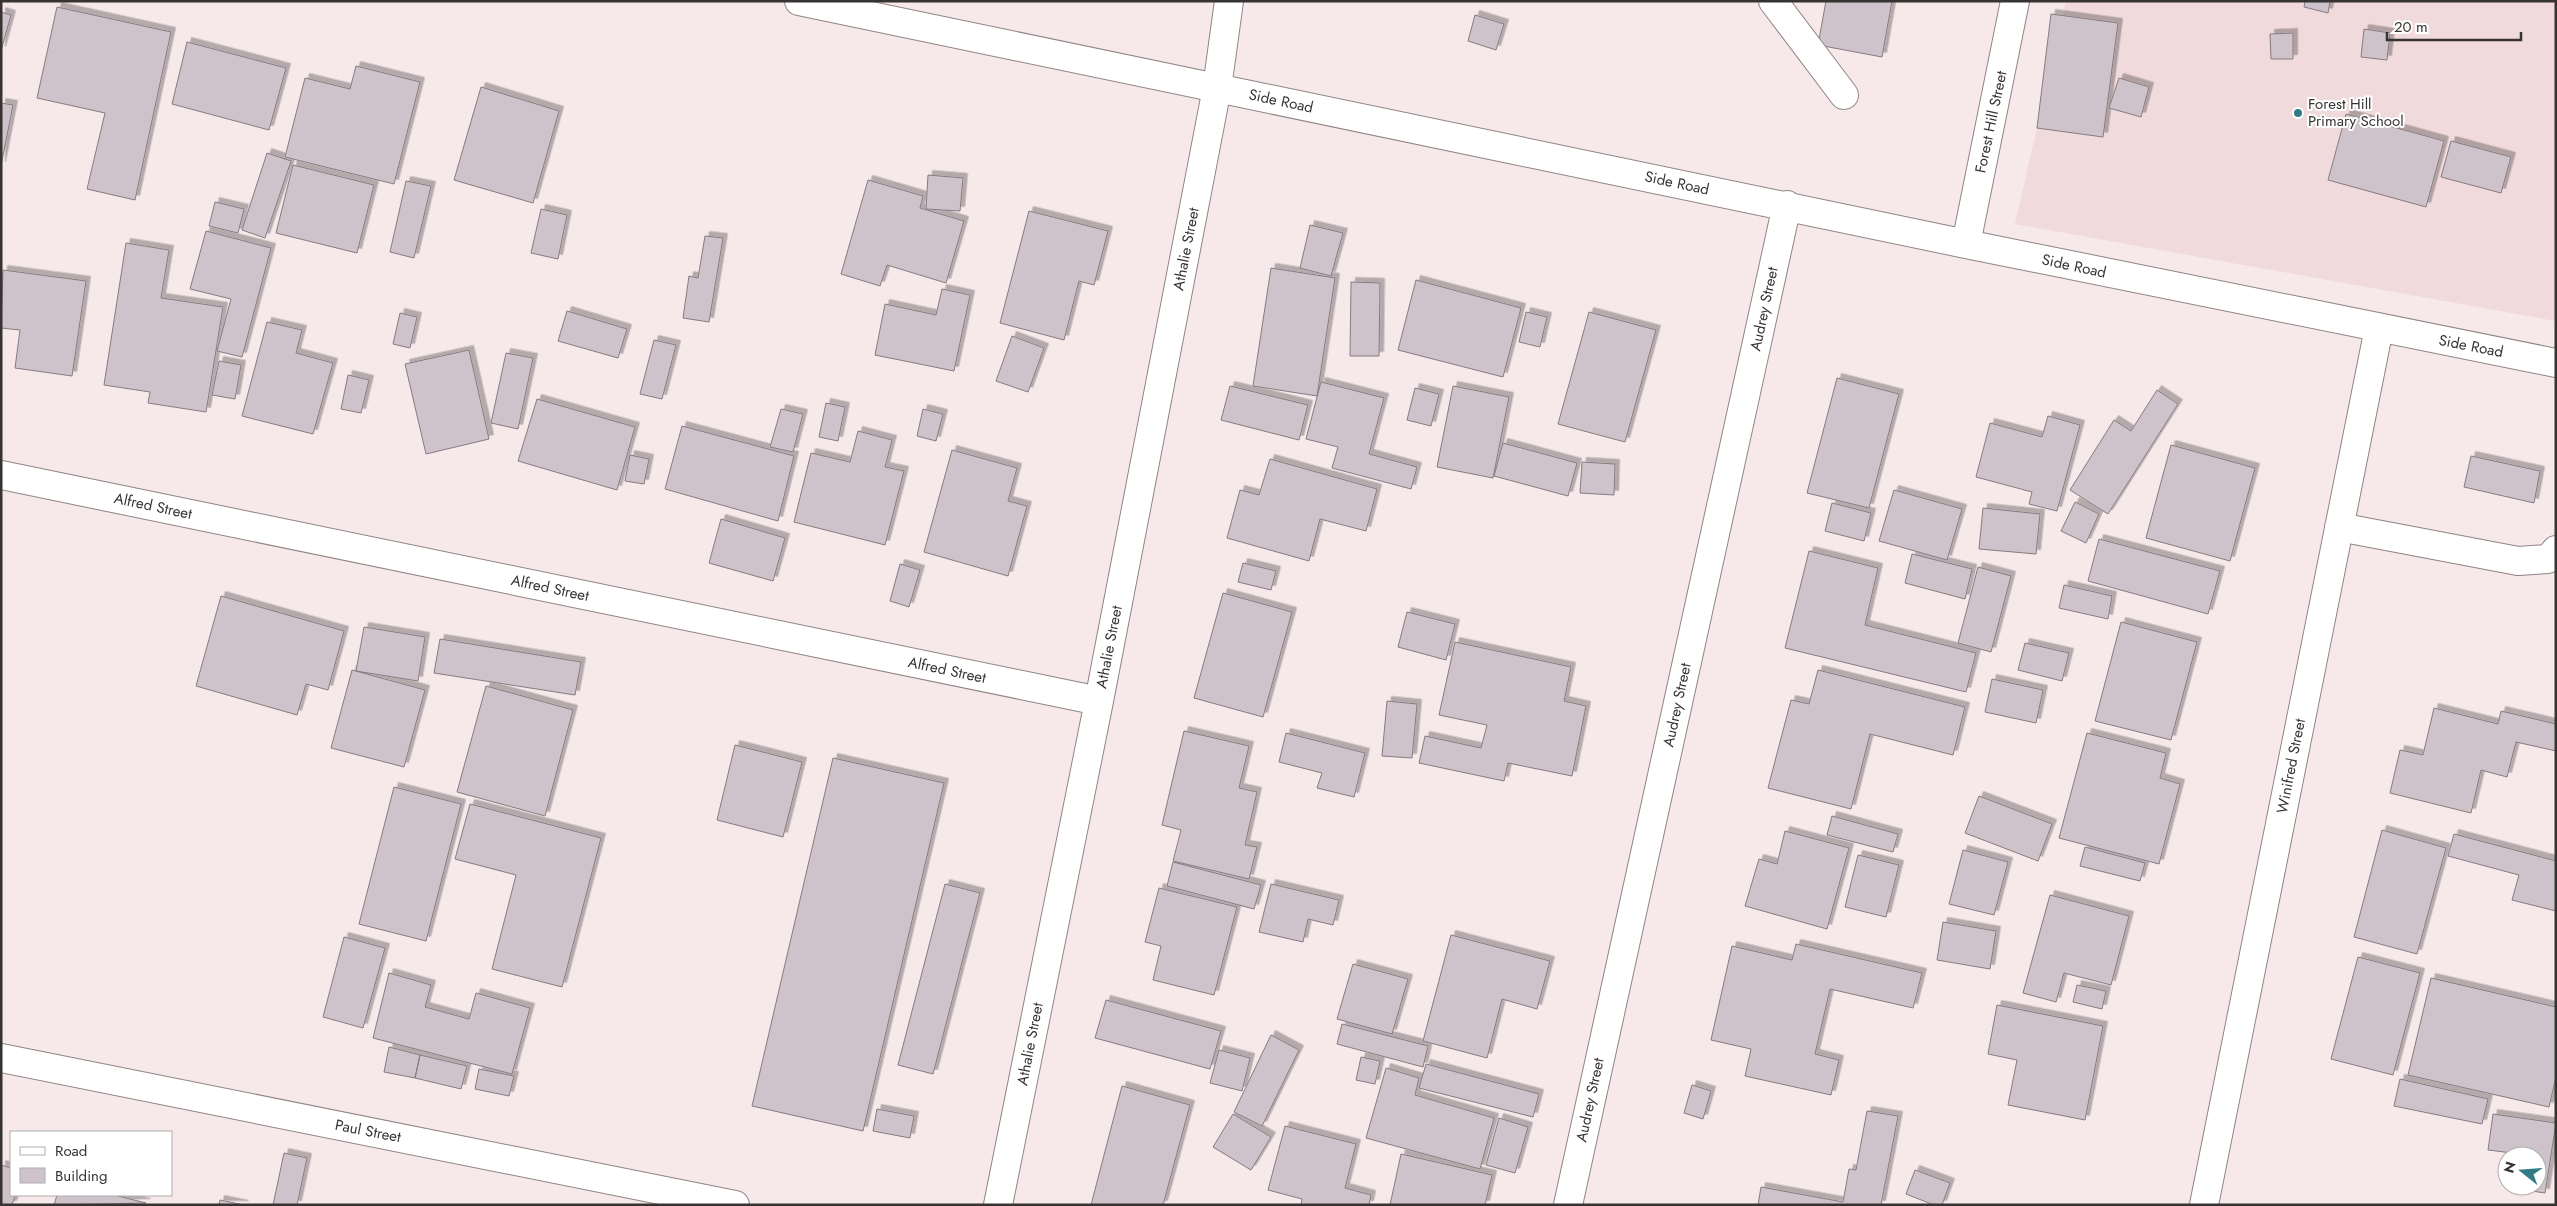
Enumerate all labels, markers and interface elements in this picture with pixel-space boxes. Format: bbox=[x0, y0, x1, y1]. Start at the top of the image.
scale bar bbox=[2387, 10, 2521, 42]
text: 20 m bbox=[2394, 16, 2428, 38]
street label: Forest Hill Street bbox=[1969, 69, 2013, 175]
street label: Side Road bbox=[1247, 83, 1315, 119]
place label: Forest Hill Primary School bbox=[2308, 93, 2404, 132]
marker: Forest Hill Primary School bbox=[2292, 107, 2304, 119]
street label: Side Road bbox=[1643, 165, 1711, 201]
street label: Athalie Street bbox=[1167, 205, 1205, 292]
street label: Side Road bbox=[2040, 248, 2108, 284]
street label: Audrey Street bbox=[1744, 265, 1784, 353]
street label: Side Road bbox=[2437, 329, 2505, 363]
street label: Alfred Street bbox=[112, 487, 194, 525]
street label: Alfred Street bbox=[509, 569, 591, 607]
street label: Athalie Street bbox=[1090, 603, 1128, 690]
street label: Alfred Street bbox=[906, 651, 988, 689]
street label: Audrey Street bbox=[1657, 661, 1697, 749]
street label: Winifred Street bbox=[2271, 716, 2311, 815]
street label: Athalie Street bbox=[1011, 1000, 1049, 1087]
street label: Audrey Street bbox=[1570, 1056, 1610, 1144]
street label: Paul Street bbox=[333, 1114, 403, 1148]
legend bbox=[10, 1131, 172, 1196]
text: Road bbox=[55, 1140, 87, 1162]
north arrow bbox=[2497, 1146, 2547, 1196]
text: N bbox=[2498, 1159, 2521, 1175]
text: Building bbox=[55, 1165, 107, 1187]

